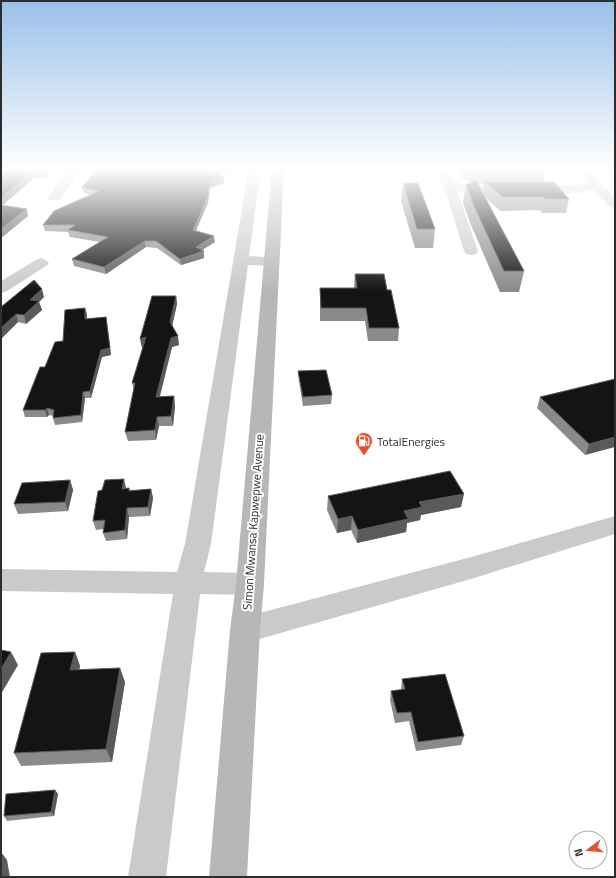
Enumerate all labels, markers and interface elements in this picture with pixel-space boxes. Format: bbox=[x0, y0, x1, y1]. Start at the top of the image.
fuel station icon: TotalEnergies bbox=[354, 431, 374, 456]
place label: TotalEnergies bbox=[377, 432, 446, 451]
street label: Simon Mwansa Kapwepwe Avenue bbox=[237, 433, 269, 611]
north arrow bbox=[568, 830, 608, 870]
text: N bbox=[570, 847, 587, 859]

